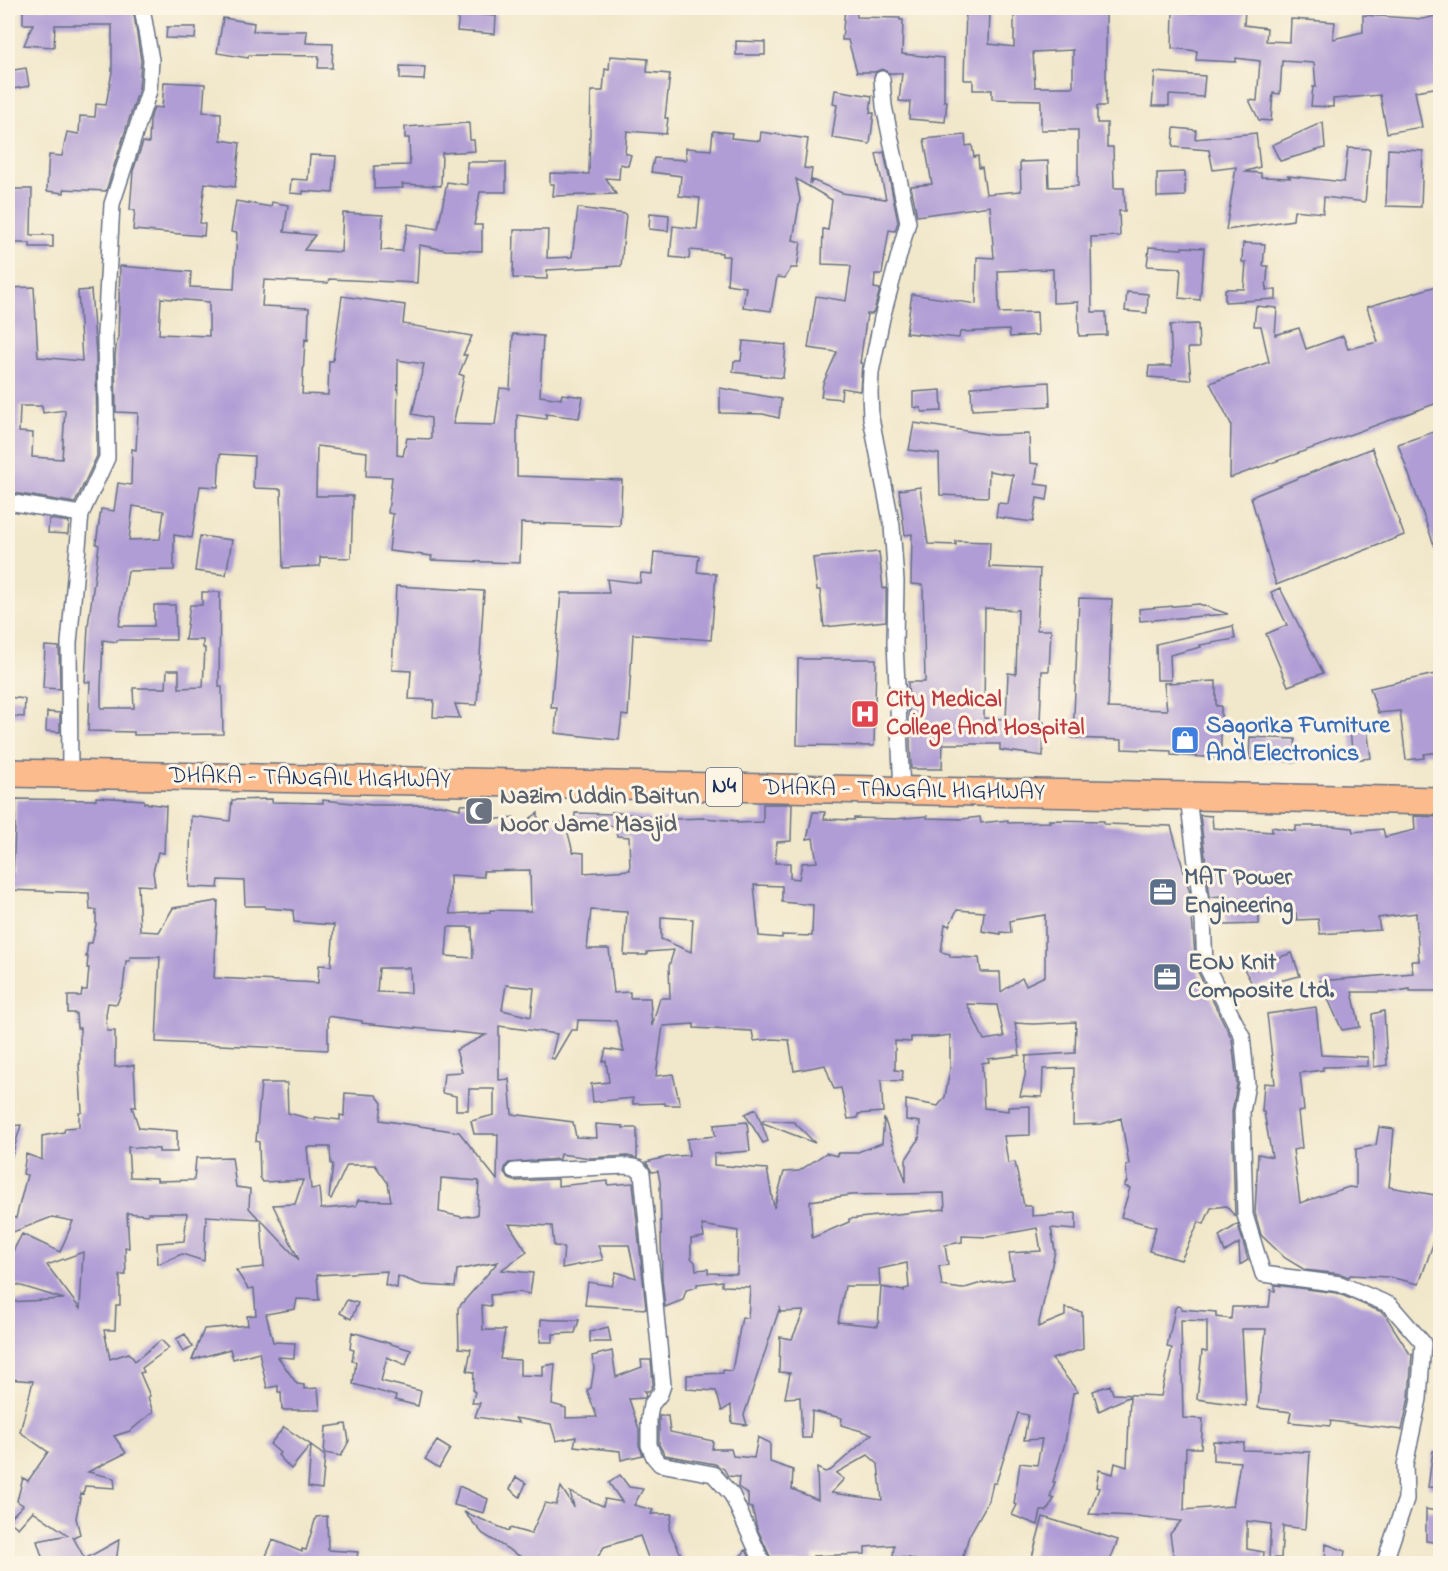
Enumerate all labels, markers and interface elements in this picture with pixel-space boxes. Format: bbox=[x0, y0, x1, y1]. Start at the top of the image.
place label: City Medical College And Hospital bbox=[886, 683, 1084, 747]
hospital icon: City Medical College And Hospital bbox=[849, 698, 881, 730]
place label: Sagorika Furniture And Electronics bbox=[1206, 709, 1391, 772]
shop icon: Sagorika Furniture And Electronics bbox=[1169, 724, 1201, 756]
street label: DHAKA - TANGAIL HIGHWAY bbox=[168, 759, 451, 799]
road number: N4 bbox=[706, 768, 742, 806]
street label: DHAKA - TANGAIL HIGHWAY bbox=[762, 771, 1045, 811]
place label: Nazim Uddin Baitun Noor Jame Masjid bbox=[500, 780, 700, 843]
mosque icon: Nazim Uddin Baitun Noor Jame Masjid bbox=[463, 795, 495, 827]
place label: MAT Power Engineering bbox=[1184, 861, 1293, 925]
office icon: MAT Power Engineering bbox=[1147, 876, 1179, 908]
place label: EON Knit Composite Ltd. bbox=[1188, 946, 1335, 1009]
office icon: EON Knit Composite Ltd. bbox=[1151, 961, 1183, 993]

